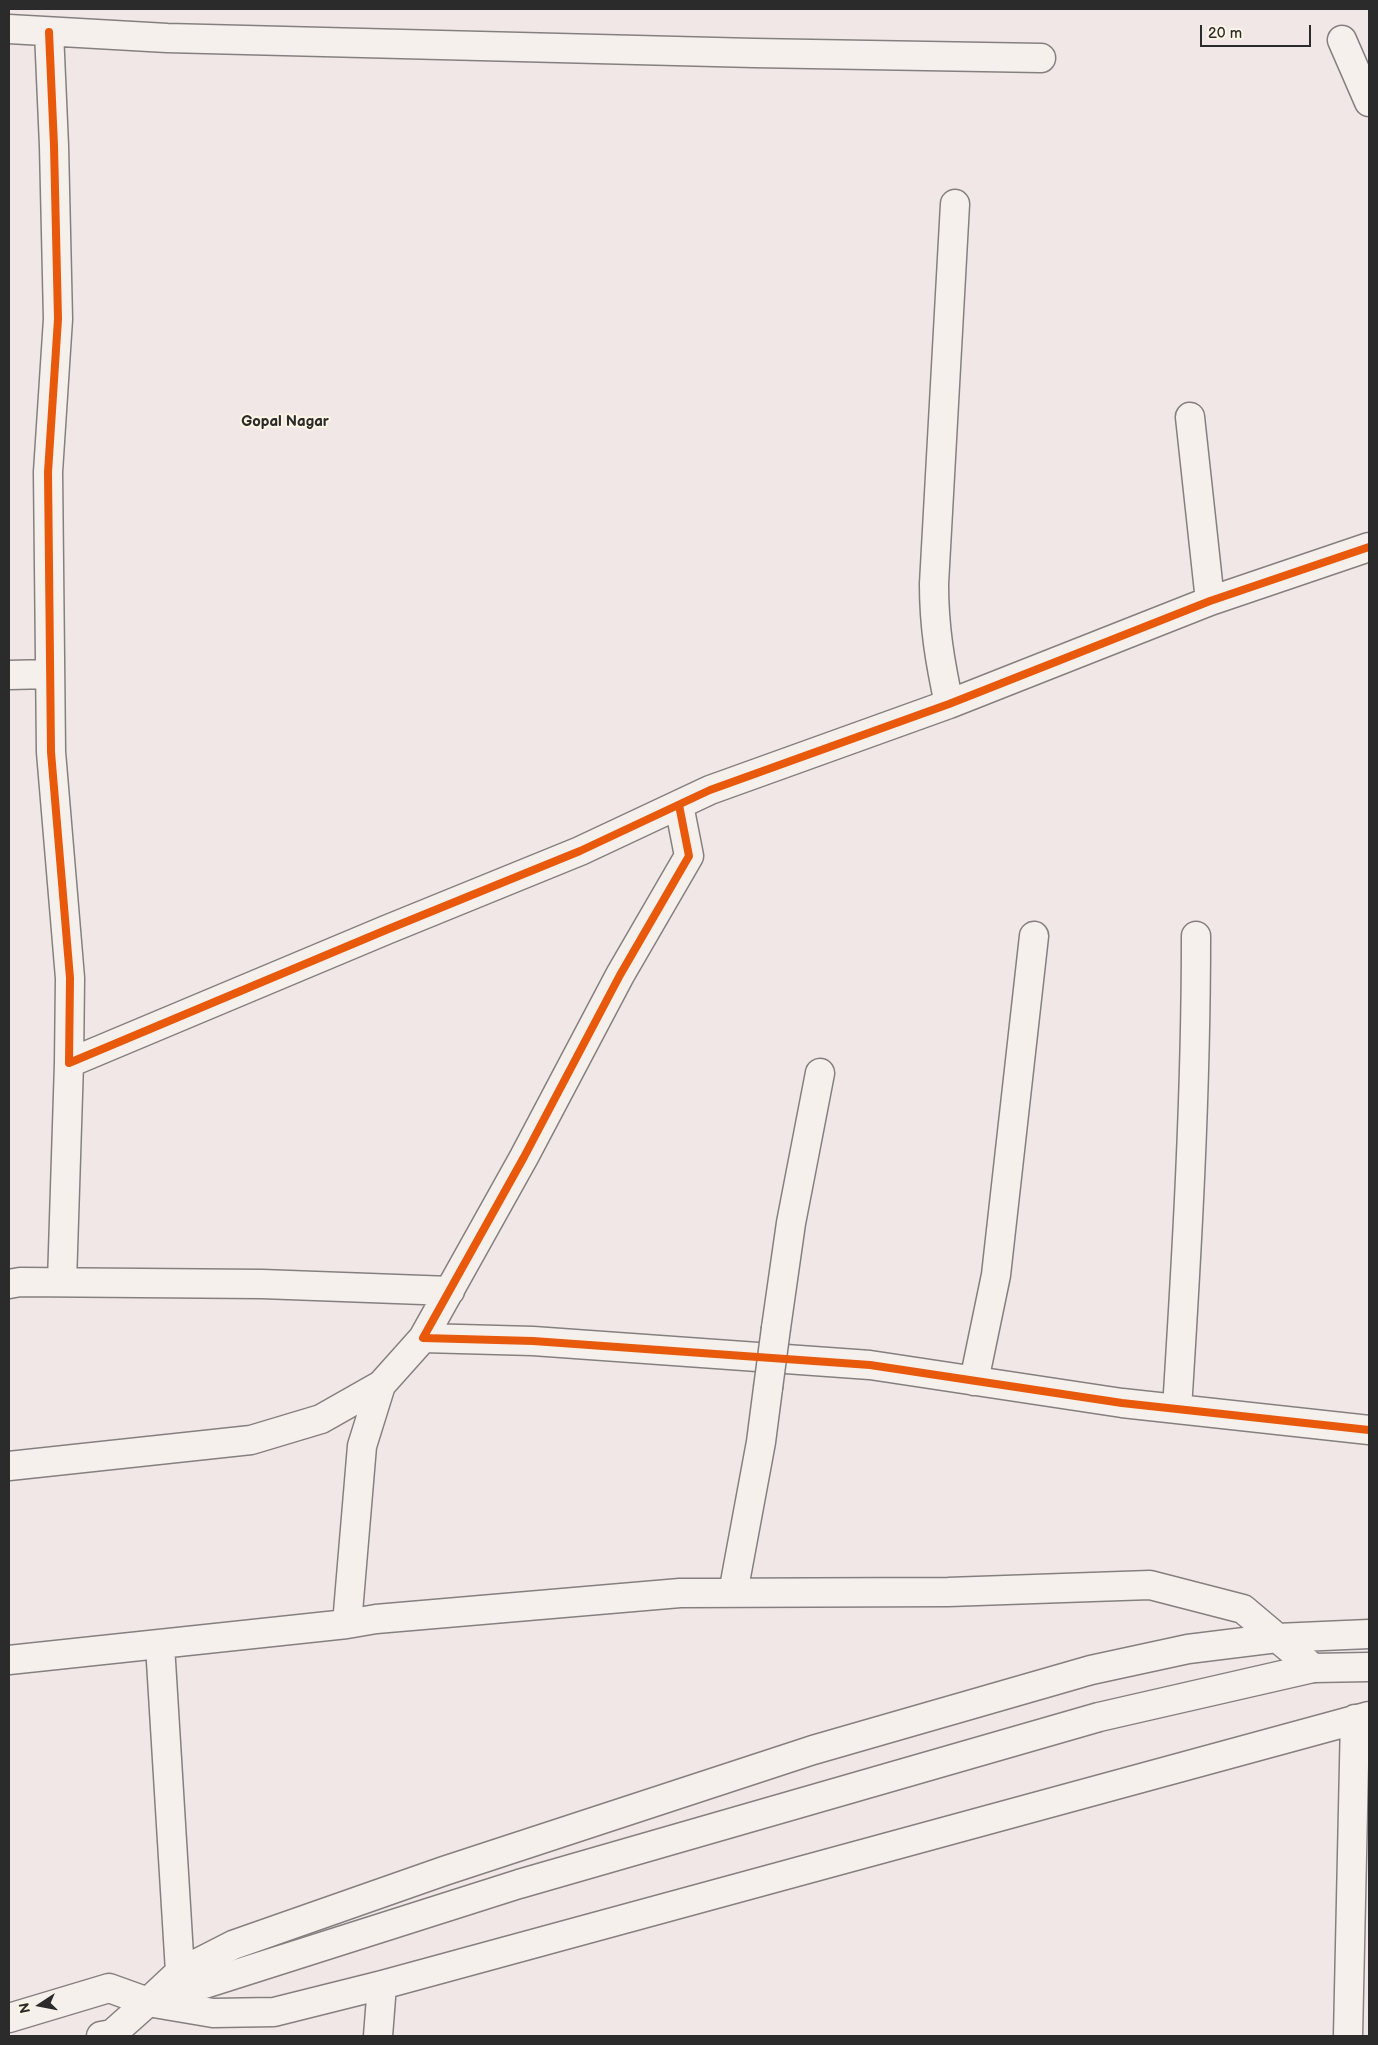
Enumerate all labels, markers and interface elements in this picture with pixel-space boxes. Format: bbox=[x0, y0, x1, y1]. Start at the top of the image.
scale bar bbox=[1203, 15, 1314, 47]
text: 20 m bbox=[1208, 24, 1242, 43]
district label: Gopal Nagar bbox=[241, 413, 329, 431]
north arrow bbox=[15, 1980, 65, 2030]
text: N bbox=[15, 2001, 34, 2015]

